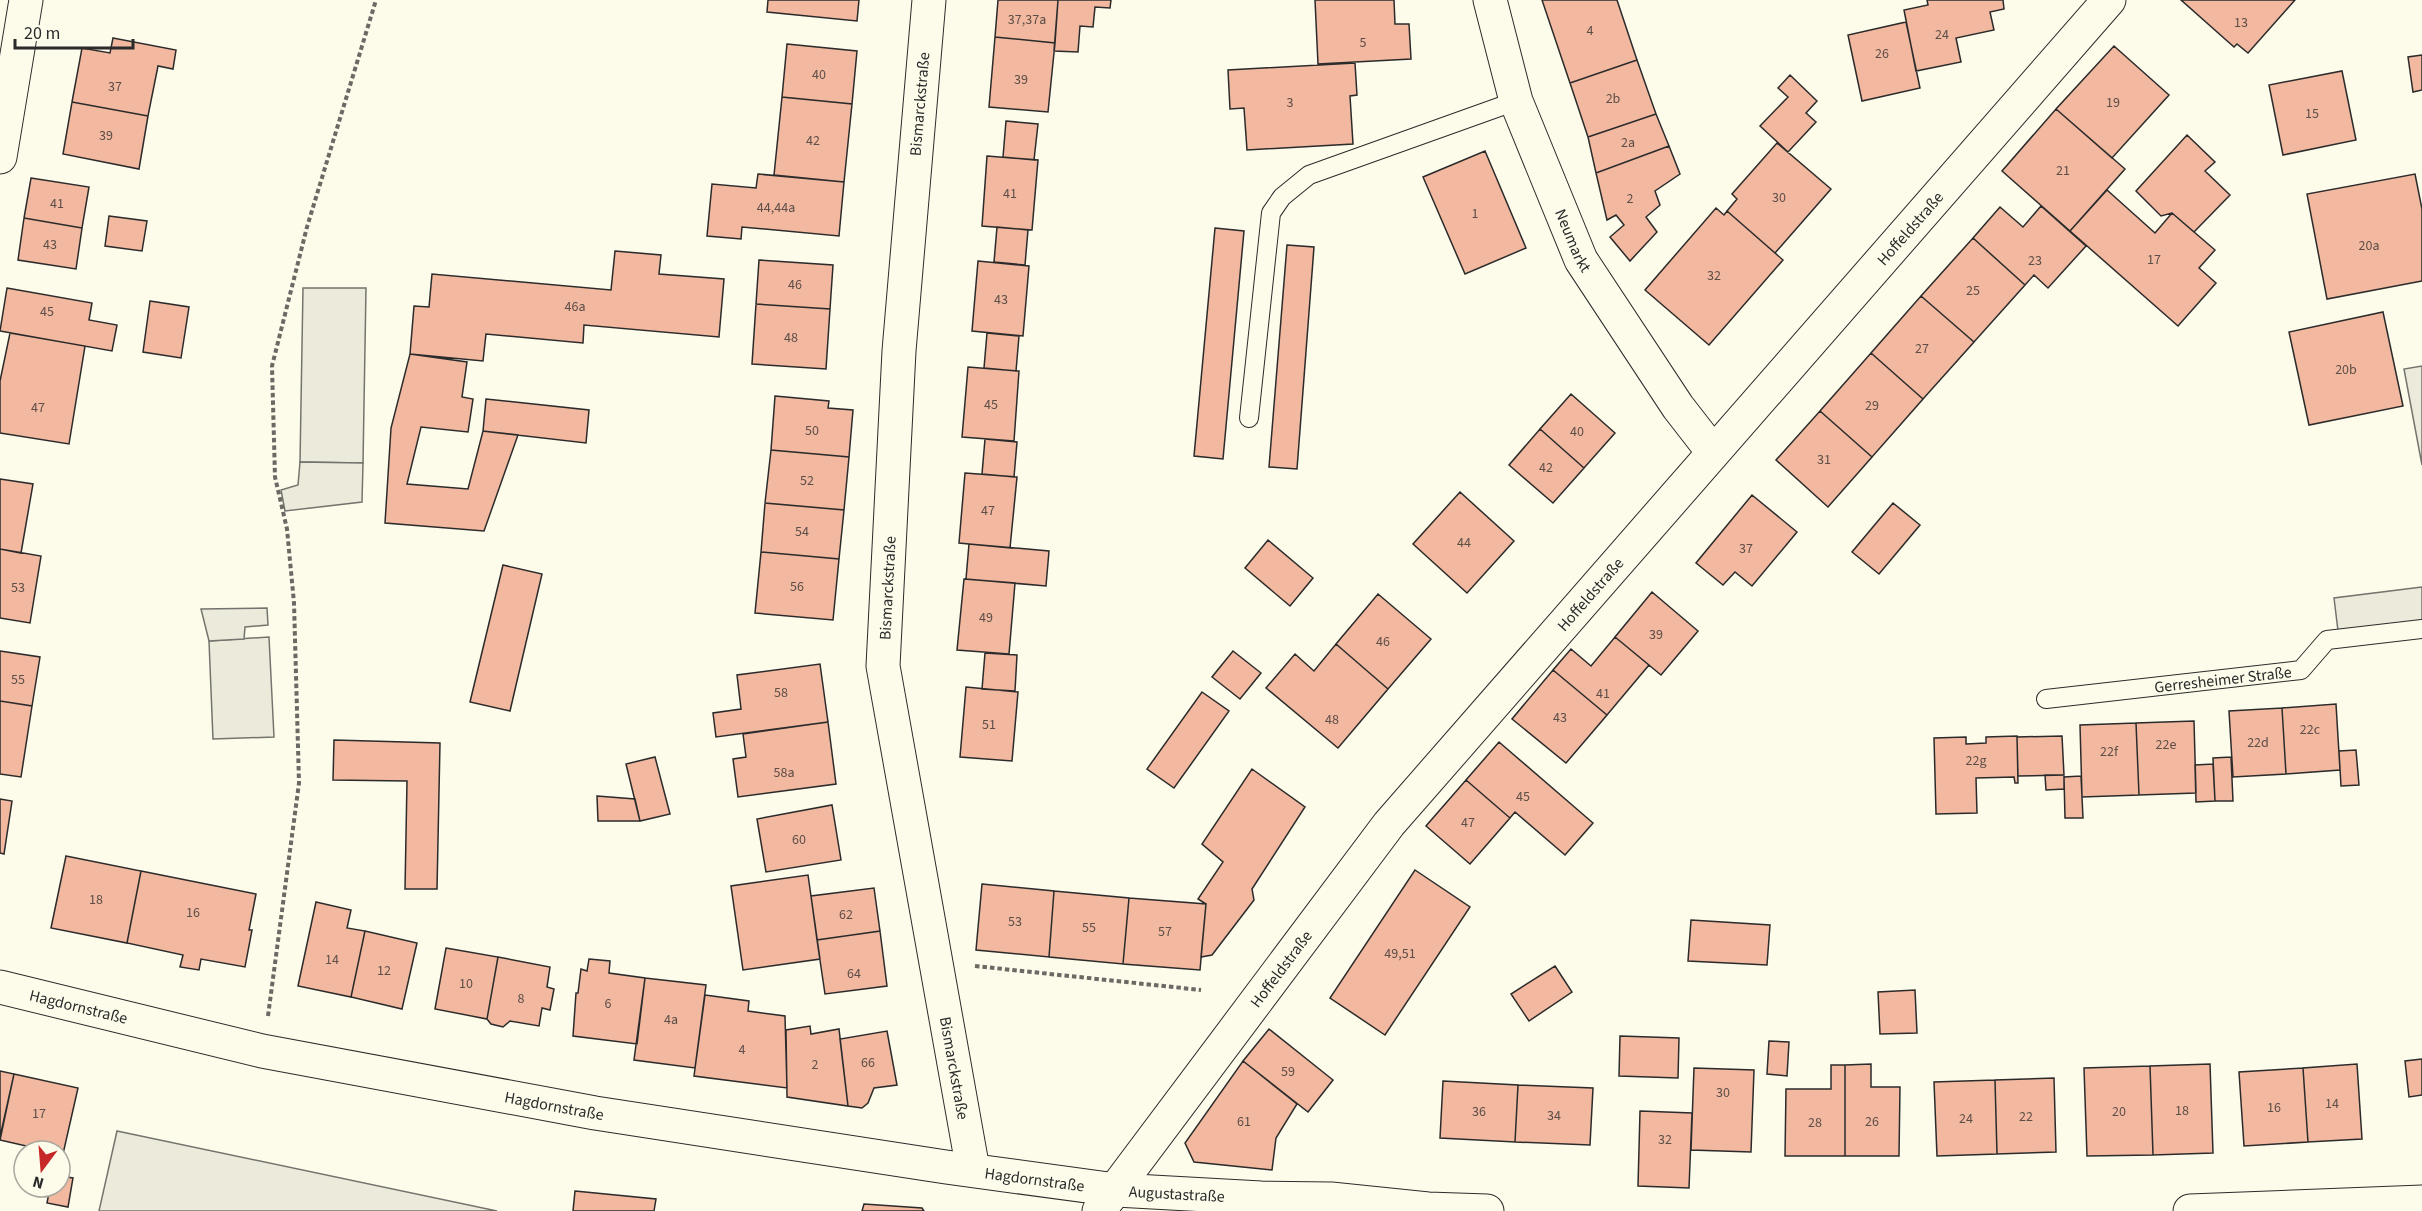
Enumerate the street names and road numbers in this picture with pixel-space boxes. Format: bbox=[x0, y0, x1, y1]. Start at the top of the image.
street label: Bismarckstraße bbox=[904, 51, 935, 157]
street label: Hoffeldstraße bbox=[1872, 187, 1949, 270]
street label: Neumarkt bbox=[1549, 206, 1596, 277]
street label: Bismarckstraße bbox=[874, 535, 902, 641]
street label: Hoffeldstraße bbox=[1552, 553, 1629, 636]
street label: Gerresheimer Straße bbox=[2153, 661, 2293, 699]
street label: Hoffeldstraße bbox=[1245, 926, 1318, 1012]
street label: Hagdornstraße bbox=[27, 985, 130, 1030]
street label: Bismarckstraße bbox=[934, 1015, 974, 1121]
street label: Hagdornstraße bbox=[503, 1086, 605, 1126]
street label: Hagdornstraße bbox=[983, 1162, 1086, 1198]
street label: Augustastraße bbox=[1128, 1181, 1225, 1208]

